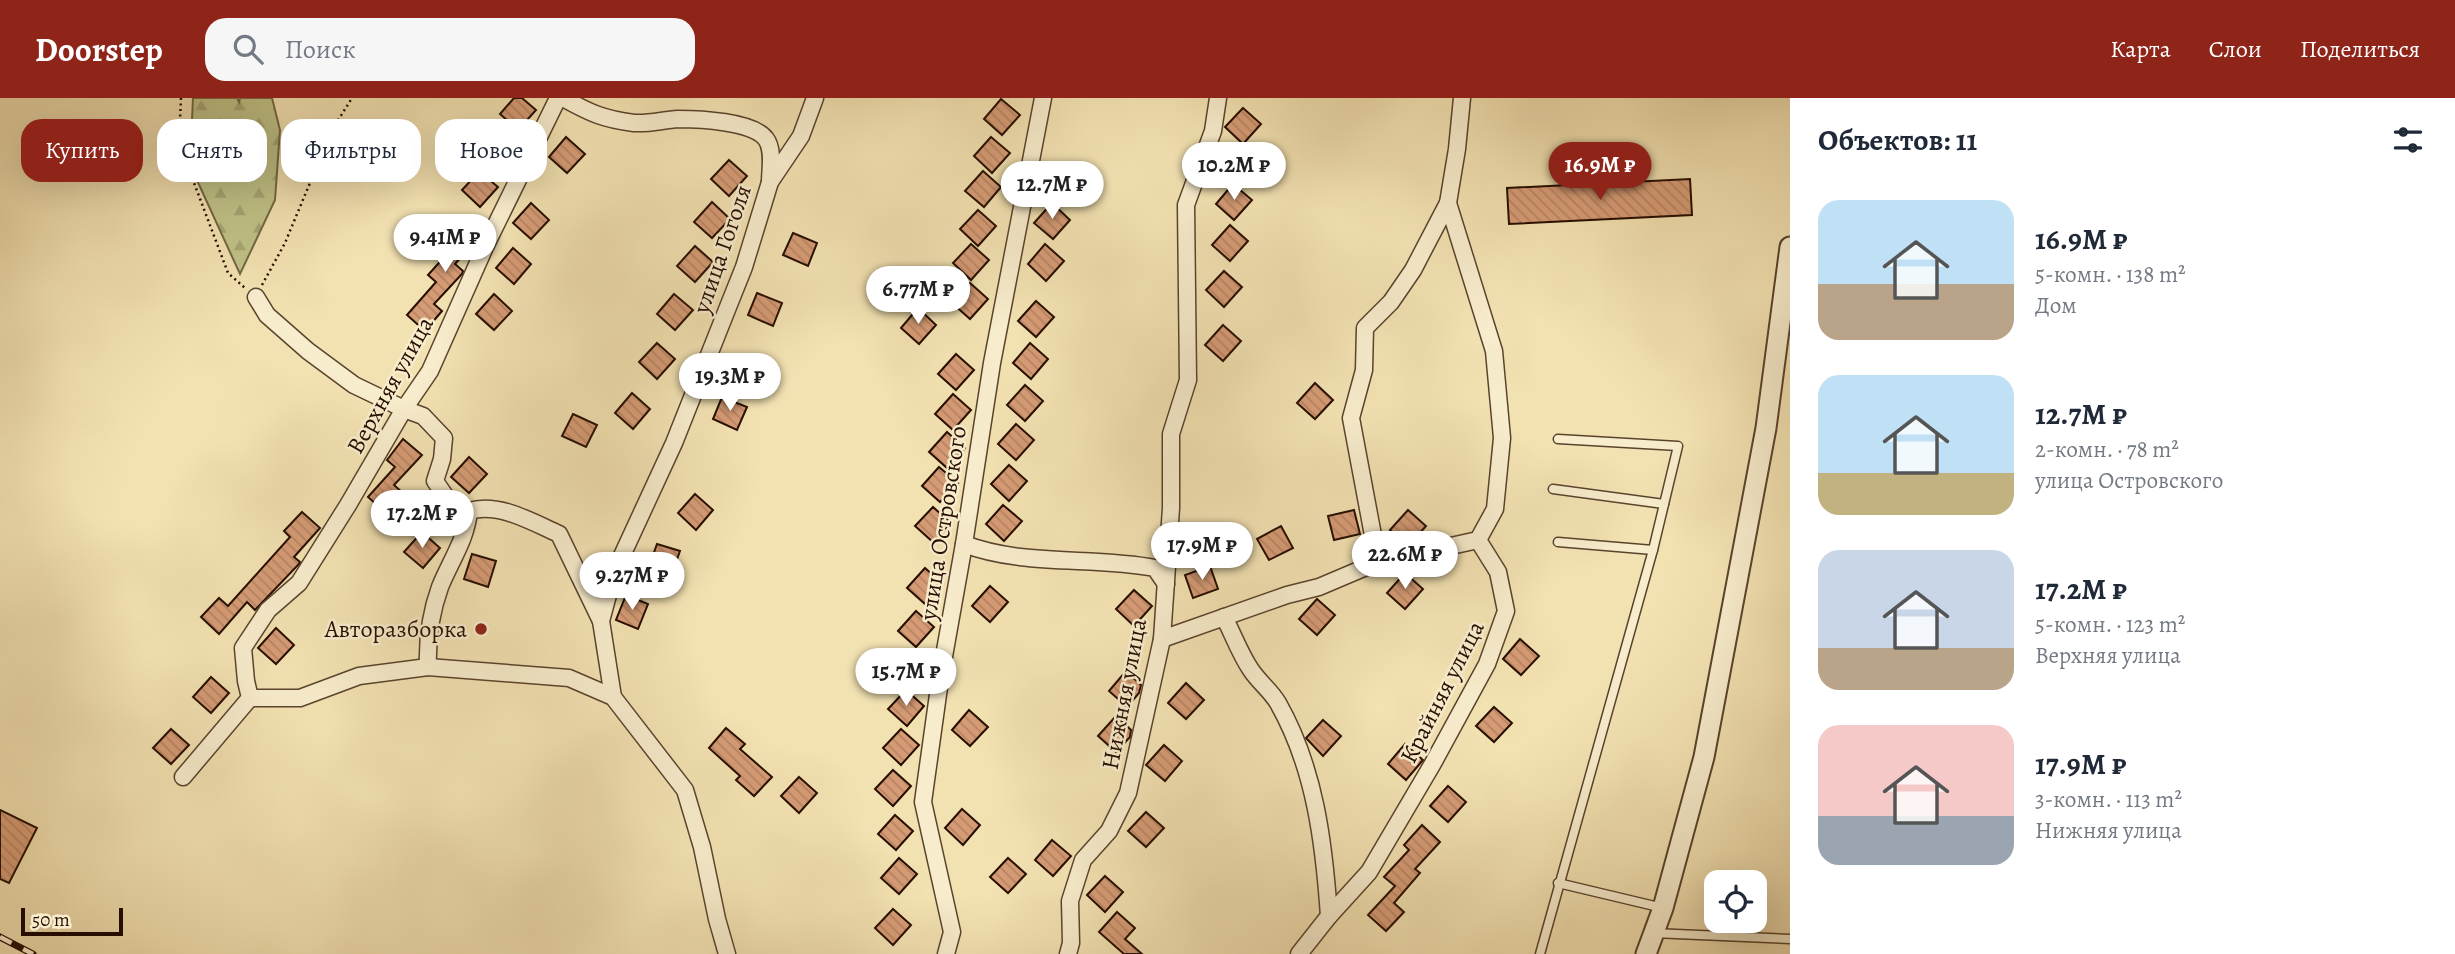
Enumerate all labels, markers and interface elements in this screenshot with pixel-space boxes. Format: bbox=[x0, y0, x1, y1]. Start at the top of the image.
search box bbox=[205, 18, 695, 81]
text: Doorstep bbox=[35, 27, 163, 72]
icon: search bbox=[229, 30, 267, 68]
text: Поиск bbox=[285, 32, 356, 67]
text: Карта bbox=[2110, 33, 2171, 65]
text: Слои bbox=[2209, 33, 2262, 65]
text: Поделиться bbox=[2300, 33, 2420, 65]
chip: Купить bbox=[21, 119, 143, 182]
chip: Снять bbox=[157, 119, 267, 182]
chip: Фильтры bbox=[281, 119, 421, 182]
chip: Новое bbox=[435, 119, 547, 182]
text: Объектов: 11 bbox=[1818, 120, 1977, 160]
icon: filters bbox=[2389, 121, 2427, 159]
pin: 10.2M ₽ bbox=[1169, 142, 1299, 202]
pin: 16.9M ₽ bbox=[1535, 142, 1665, 202]
text: 10.2M ₽ bbox=[1198, 149, 1270, 180]
text: 16.9M ₽ bbox=[1565, 149, 1635, 180]
pin: 12.7M ₽ bbox=[987, 162, 1117, 221]
text: 12.7M ₽ bbox=[1017, 168, 1087, 199]
street label: улица Гоголя bbox=[685, 180, 759, 319]
pin: 9.41M ₽ bbox=[380, 214, 510, 274]
text: 16.9M ₽ bbox=[2035, 219, 2128, 259]
text: 9.41M ₽ bbox=[409, 221, 481, 252]
icon: home bbox=[1874, 228, 1958, 312]
text: 5-комн. · 138 m² bbox=[2035, 259, 2186, 290]
pin: 6.77M ₽ bbox=[853, 266, 983, 326]
text: 6.77M ₽ bbox=[882, 273, 954, 304]
text: Дом bbox=[2035, 290, 2077, 321]
street label: Верхняя улица bbox=[339, 311, 441, 459]
pin: 19.3M ₽ bbox=[665, 354, 795, 413]
text: 19.3M ₽ bbox=[695, 360, 765, 391]
text: 12.7M ₽ bbox=[2035, 394, 2127, 434]
icon: home bbox=[1874, 403, 1958, 487]
street label: улица Островского bbox=[912, 423, 974, 624]
text: 2-комн. · 78 m² bbox=[2035, 434, 2179, 465]
text: улица Островского bbox=[2035, 465, 2223, 496]
pin: 17.2M ₽ bbox=[357, 490, 487, 550]
text: 17.2M ₽ bbox=[387, 497, 457, 528]
pin: 17.9M ₽ bbox=[1137, 522, 1267, 582]
text: 17.9M ₽ bbox=[1167, 529, 1237, 560]
pin: 22.6M ₽ bbox=[1340, 532, 1470, 591]
text: 22.6M ₽ bbox=[1368, 538, 1442, 569]
pin: 9.27M ₽ bbox=[567, 552, 697, 612]
text: 9.27M ₽ bbox=[596, 559, 668, 590]
text: 17.2M ₽ bbox=[2035, 569, 2127, 609]
icon: home bbox=[1874, 578, 1958, 662]
text: 5-комн. · 123 m² bbox=[2035, 609, 2185, 640]
place label: Авторазборка bbox=[324, 613, 467, 645]
street label: Крайняя улица bbox=[1392, 615, 1492, 769]
street label: Нижняя улица bbox=[1094, 616, 1154, 772]
marker: Авторазборка bbox=[473, 621, 489, 637]
text: Верхняя улица bbox=[2035, 640, 2181, 671]
pin: 15.7M ₽ bbox=[841, 648, 971, 708]
text: 15.7M ₽ bbox=[871, 655, 941, 686]
text: 17.9M ₽ bbox=[2035, 744, 2126, 784]
icon: home bbox=[1874, 753, 1958, 837]
text: 3-комн. · 113 m² bbox=[2035, 784, 2182, 815]
text: Нижняя улица bbox=[2035, 815, 2182, 846]
map controls bbox=[1704, 870, 1767, 933]
button: locate bbox=[1704, 870, 1767, 933]
scale bar bbox=[21, 905, 122, 937]
text: 50 m bbox=[32, 907, 70, 933]

